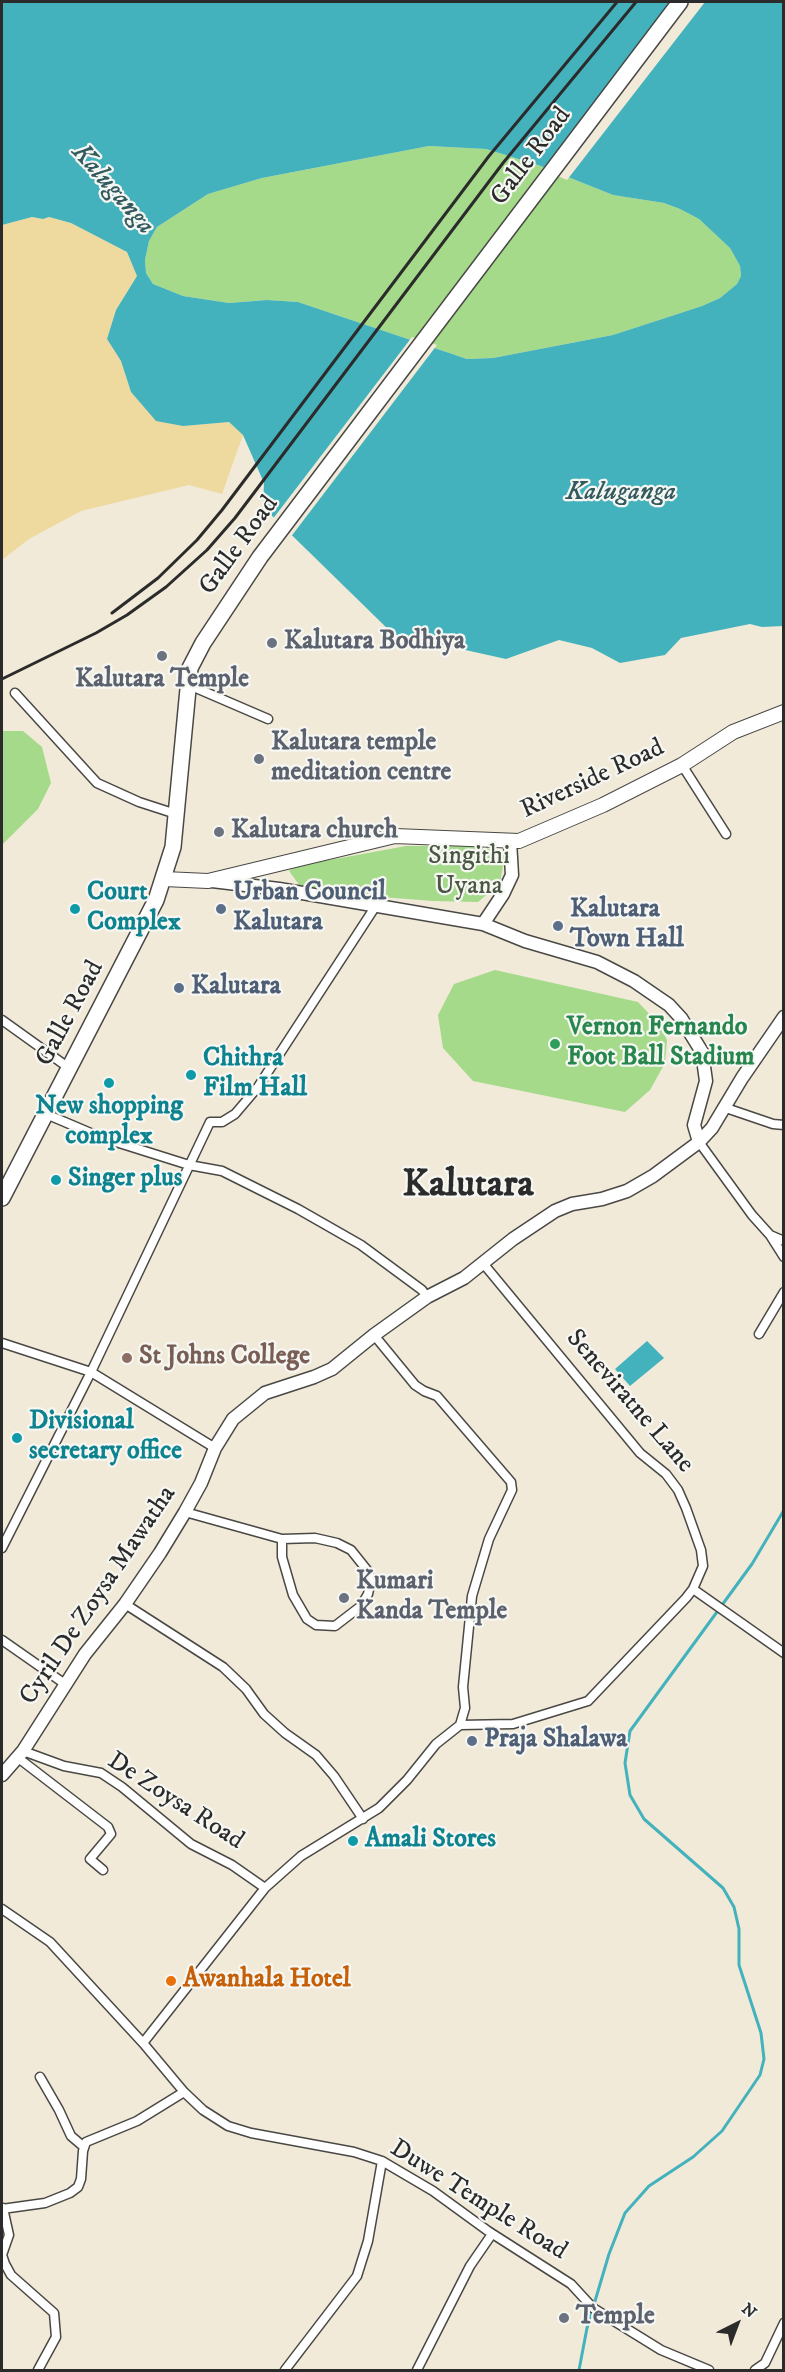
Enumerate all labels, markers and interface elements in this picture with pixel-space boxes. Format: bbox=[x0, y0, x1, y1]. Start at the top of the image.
street label: Galle Road bbox=[485, 102, 579, 212]
water label: Kaluganga bbox=[64, 138, 160, 242]
water label: Kaluganga bbox=[566, 477, 676, 509]
street label: Galle Road bbox=[194, 490, 286, 602]
place label: Kalutara Bodhiya bbox=[284, 627, 465, 659]
marker: Kalutara Bodhiya bbox=[265, 636, 279, 650]
marker: Kalutara Temple bbox=[155, 649, 169, 663]
place label: Kalutara Temple bbox=[75, 665, 249, 697]
place label: Kalutara temple meditation centre bbox=[271, 728, 451, 790]
street label: Riverside Road bbox=[516, 733, 670, 827]
marker: Kalutara temple meditation centre bbox=[252, 752, 266, 766]
place label: Kalutara church bbox=[231, 816, 398, 848]
marker: Kalutara church bbox=[212, 825, 226, 839]
park label: Singithi Uyana bbox=[428, 842, 510, 904]
place label: Court Complex bbox=[87, 878, 181, 940]
place label: Urban Council Kalutara bbox=[233, 878, 386, 940]
place label: Kalutara Town Hall bbox=[570, 895, 684, 957]
marker: Court Complex bbox=[68, 902, 82, 916]
marker: Urban Council Kalutara bbox=[214, 902, 228, 916]
marker: Kalutara Town Hall bbox=[551, 919, 565, 933]
street label: Galle Road bbox=[30, 956, 112, 1072]
place label: Kalutara bbox=[191, 972, 281, 1004]
marker: Kalutara bbox=[172, 981, 186, 995]
place label: Vernon Fernando Foot Ball Stadium bbox=[567, 1013, 755, 1074]
marker: Vernon Fernando Foot Ball Stadium bbox=[548, 1037, 562, 1051]
place label: Chithra Film Hall bbox=[203, 1044, 307, 1106]
marker: Chithra Film Hall bbox=[184, 1068, 198, 1082]
marker: New shopping complex bbox=[102, 1076, 116, 1090]
place label: New shopping complex bbox=[35, 1092, 183, 1154]
place label: Singer plus bbox=[68, 1164, 182, 1196]
district label: Kalutara bbox=[402, 1164, 534, 1210]
marker: Singer plus bbox=[49, 1173, 63, 1187]
street label: Seneviratne Lane bbox=[558, 1324, 700, 1480]
place label: St Johns College bbox=[139, 1342, 310, 1374]
marker: St Johns College bbox=[120, 1351, 134, 1365]
place label: Divisional secretary office bbox=[29, 1407, 182, 1468]
marker: Divisional secretary office bbox=[10, 1431, 24, 1445]
street label: Cyril De Zoysa Mawatha bbox=[14, 1481, 184, 1711]
place label: Kumari Kanda Temple bbox=[356, 1567, 507, 1628]
marker: Kumari Kanda Temple bbox=[337, 1591, 351, 1605]
place label: Praja Shalawa bbox=[484, 1725, 627, 1757]
marker: Praja Shalawa bbox=[465, 1734, 479, 1748]
street label: De Zoysa Road bbox=[101, 1746, 249, 1858]
place label: Amali Stores bbox=[365, 1825, 496, 1857]
marker: Amali Stores bbox=[346, 1834, 360, 1848]
place label: Awanhala Hotel bbox=[183, 1965, 350, 1997]
marker: Awanhala Hotel bbox=[164, 1974, 178, 1988]
street label: Duwe Temple Road bbox=[384, 2134, 572, 2268]
north arrow bbox=[707, 2294, 767, 2354]
text: N bbox=[737, 2299, 761, 2322]
place label: Temple bbox=[576, 2302, 655, 2334]
marker: Temple bbox=[557, 2311, 571, 2325]

